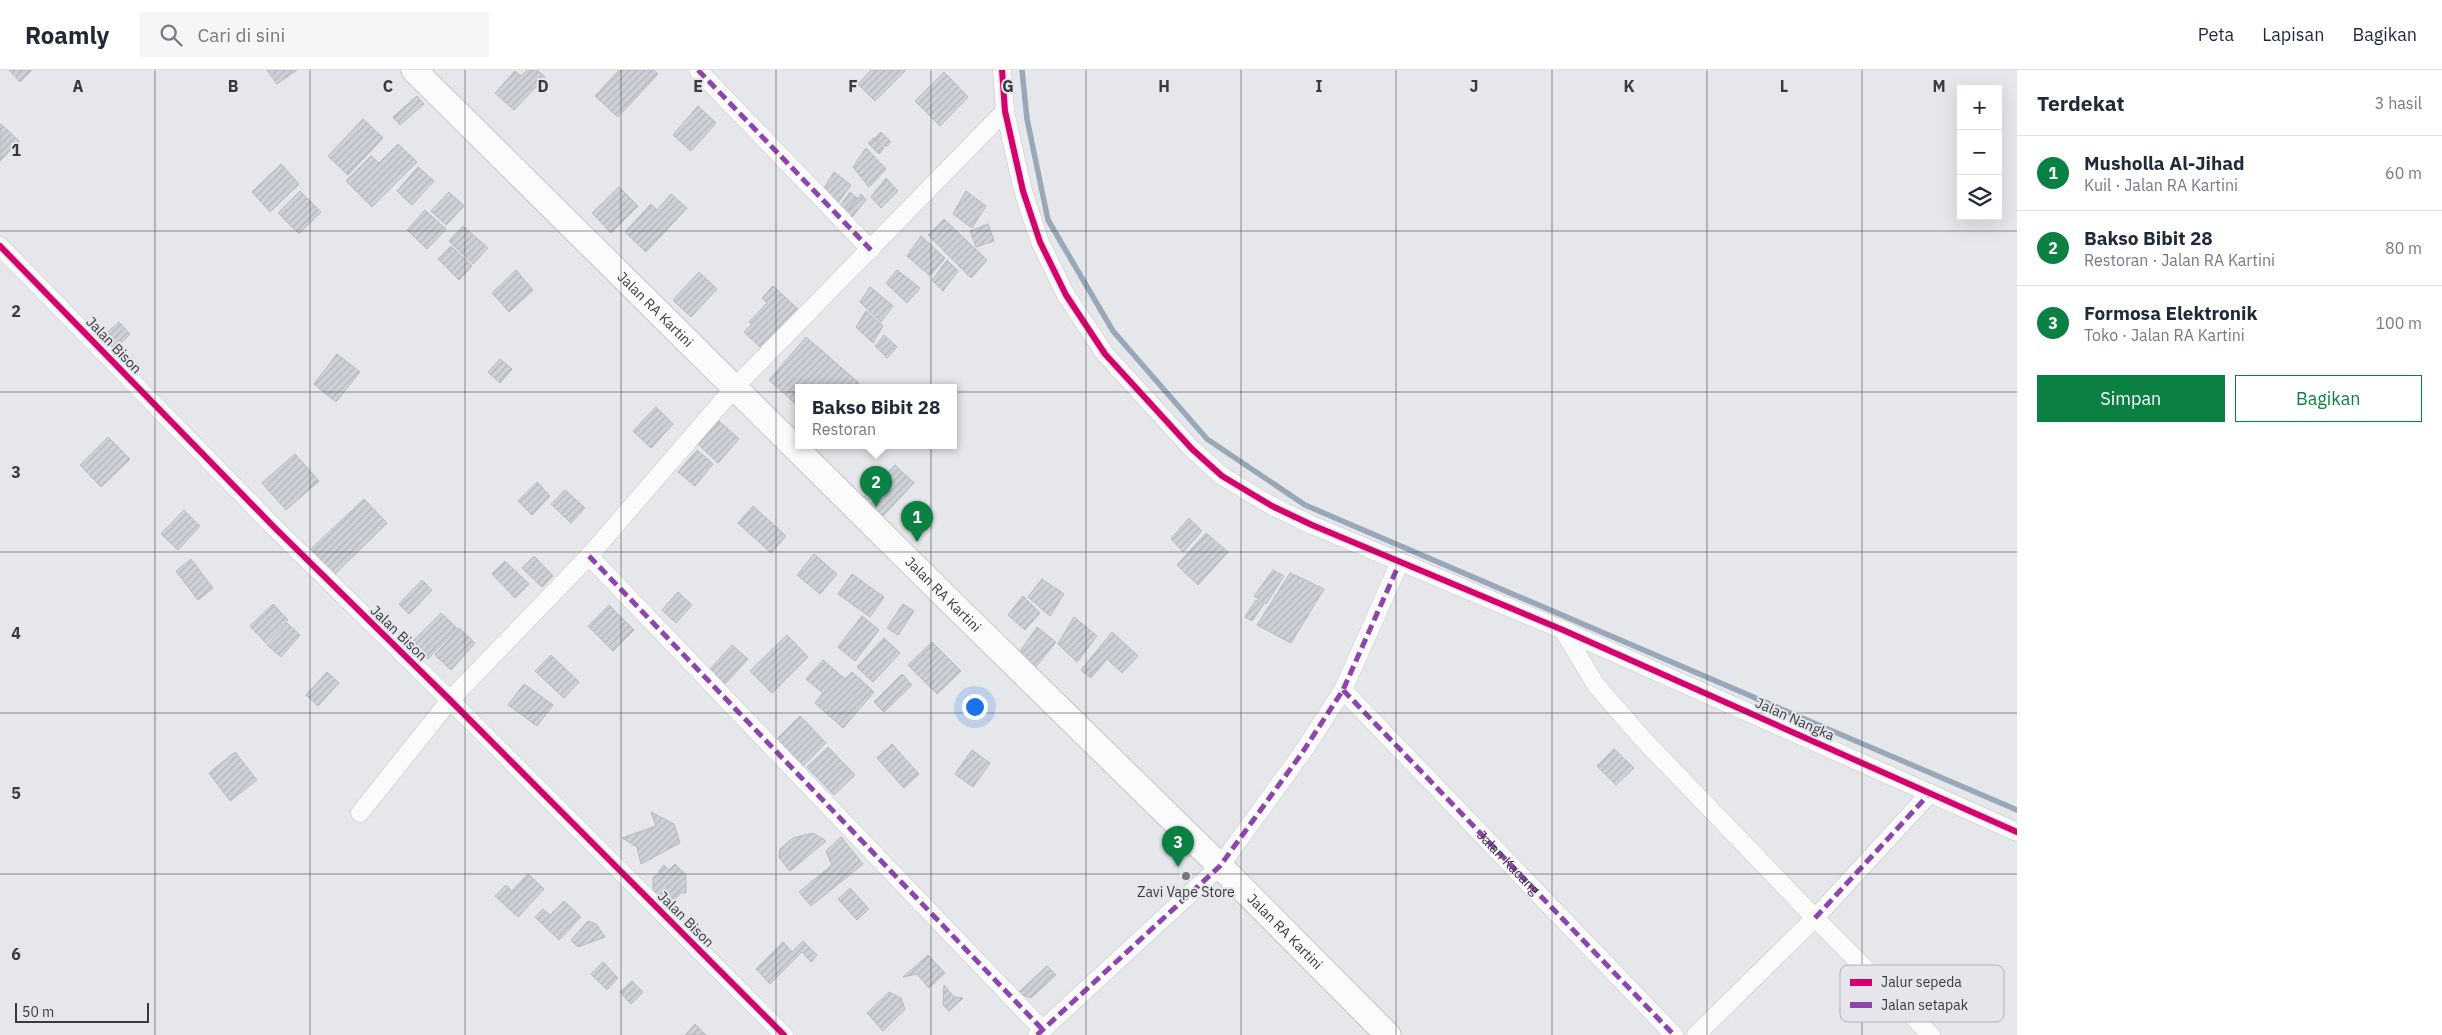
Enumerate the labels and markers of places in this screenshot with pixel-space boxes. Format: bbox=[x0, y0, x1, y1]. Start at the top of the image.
pin: 2 bbox=[860, 466, 892, 507]
pin: 1 bbox=[901, 501, 933, 542]
pin: 3 bbox=[1162, 826, 1194, 867]
marker: Zavi Vape Store bbox=[1180, 870, 1192, 882]
place label: Zavi Vape Store bbox=[1137, 883, 1235, 901]

